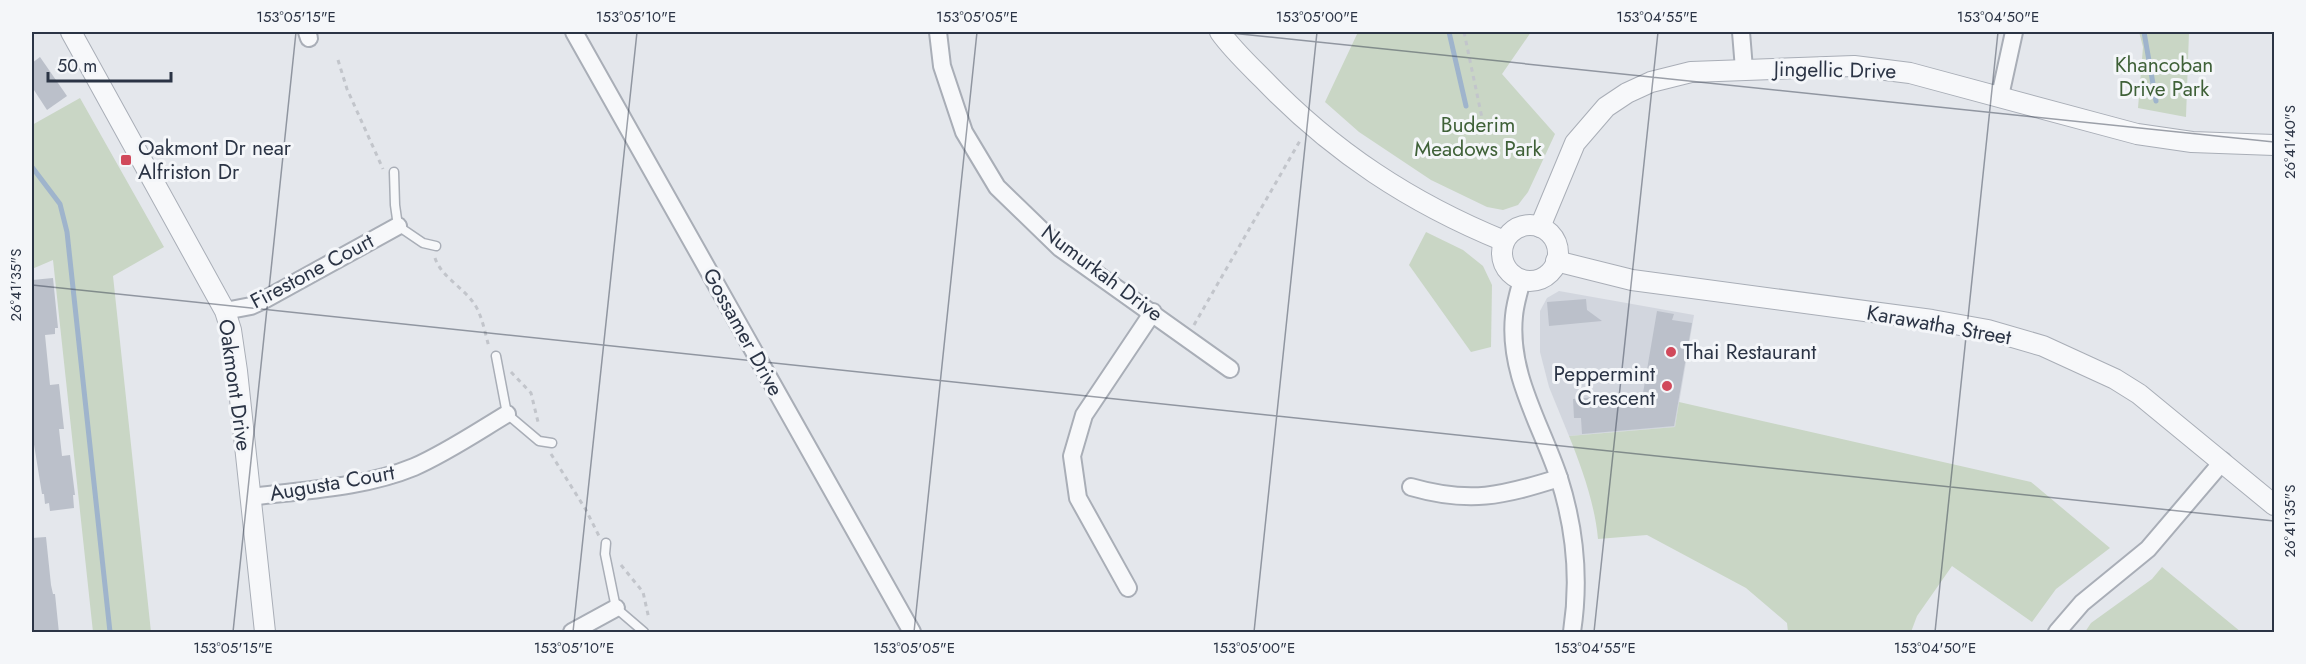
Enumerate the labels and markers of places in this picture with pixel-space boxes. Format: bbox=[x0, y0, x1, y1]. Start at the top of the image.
place label: Oakmont Dr near Alfriston Dr bbox=[138, 133, 292, 187]
marker: Oakmont Dr near Alfriston Dr bbox=[119, 153, 133, 167]
place label: Thai Restaurant bbox=[1683, 337, 1816, 367]
marker: Thai Restaurant bbox=[1664, 345, 1678, 359]
place label: Peppermint Crescent bbox=[1553, 359, 1655, 413]
marker: Peppermint Crescent bbox=[1660, 379, 1674, 393]

